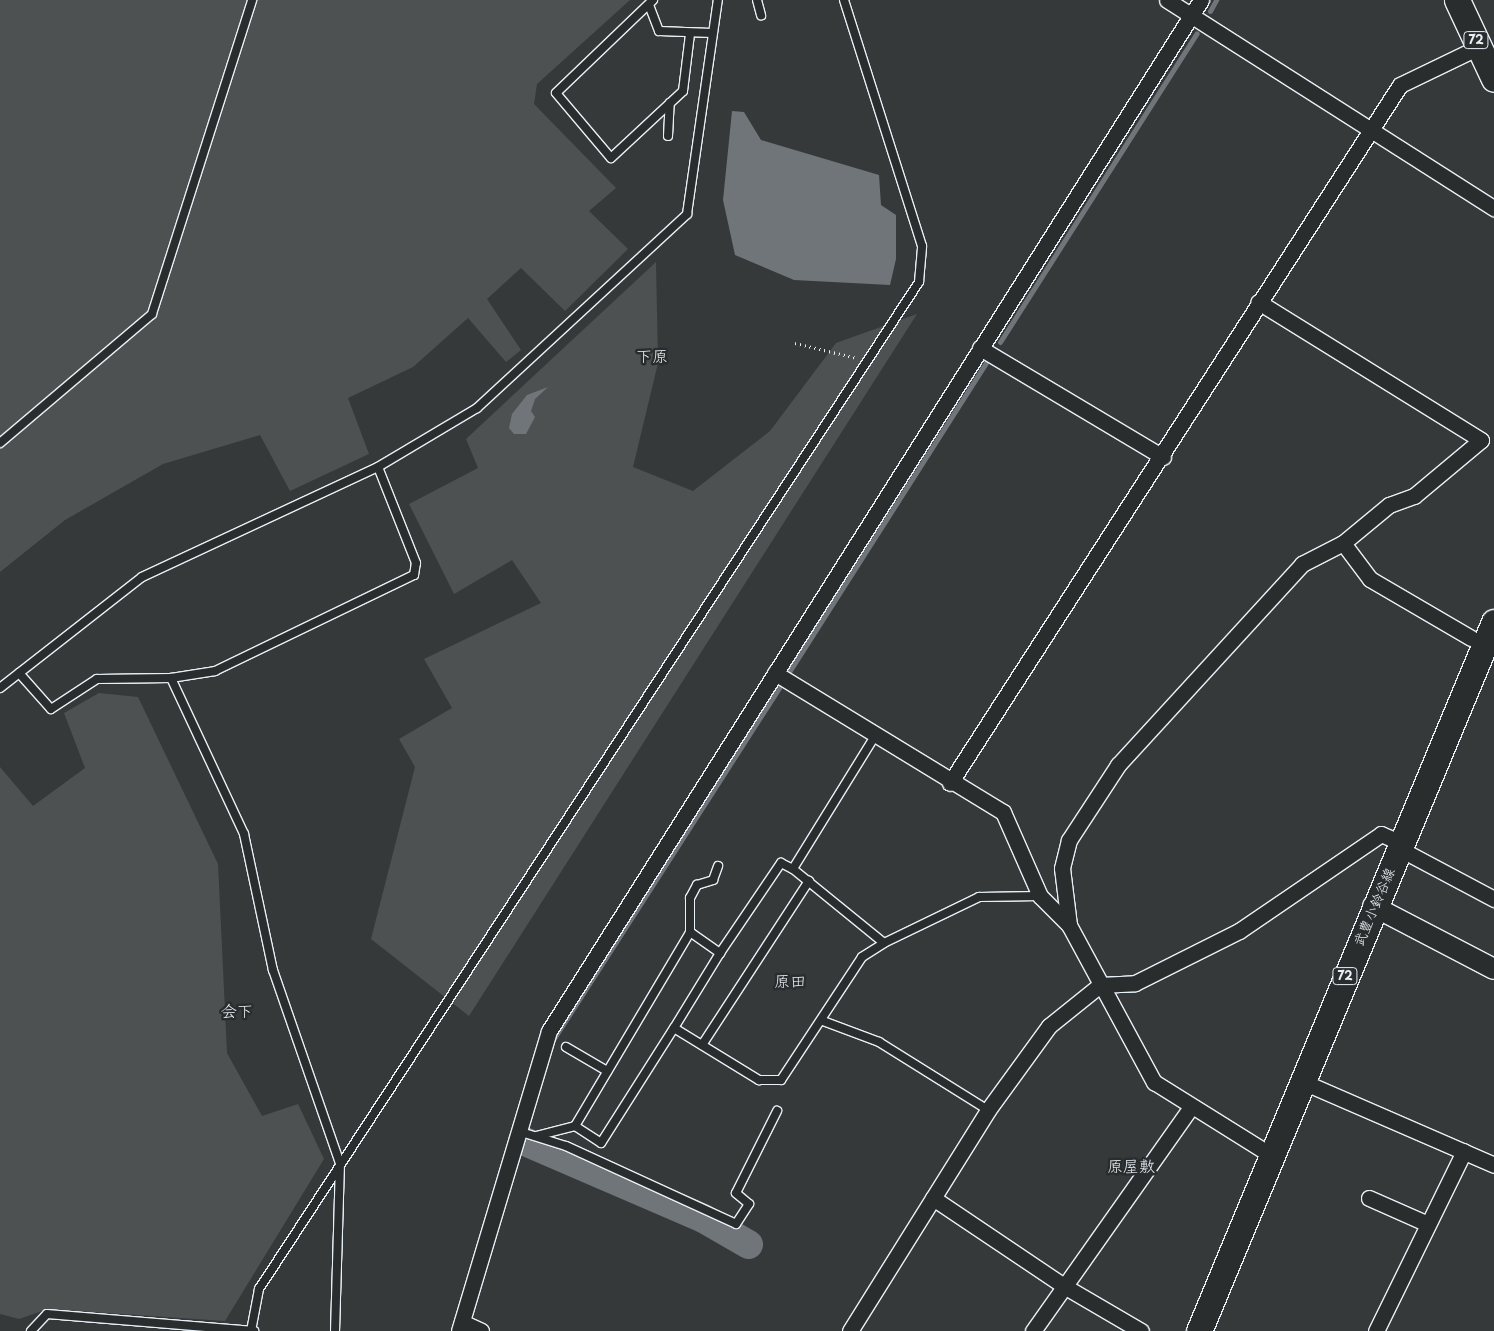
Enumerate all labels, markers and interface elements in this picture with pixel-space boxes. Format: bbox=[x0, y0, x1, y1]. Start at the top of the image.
road number: 72 bbox=[1462, 30, 1490, 50]
district label: 下原 bbox=[636, 345, 668, 365]
street label: 武豊小鈴谷線 bbox=[1350, 865, 1398, 949]
road number: 72 bbox=[1331, 966, 1359, 986]
district label: 原田 bbox=[774, 970, 806, 990]
district label: 会下 bbox=[221, 1000, 253, 1020]
district label: 原屋敷 bbox=[1107, 1155, 1155, 1175]

